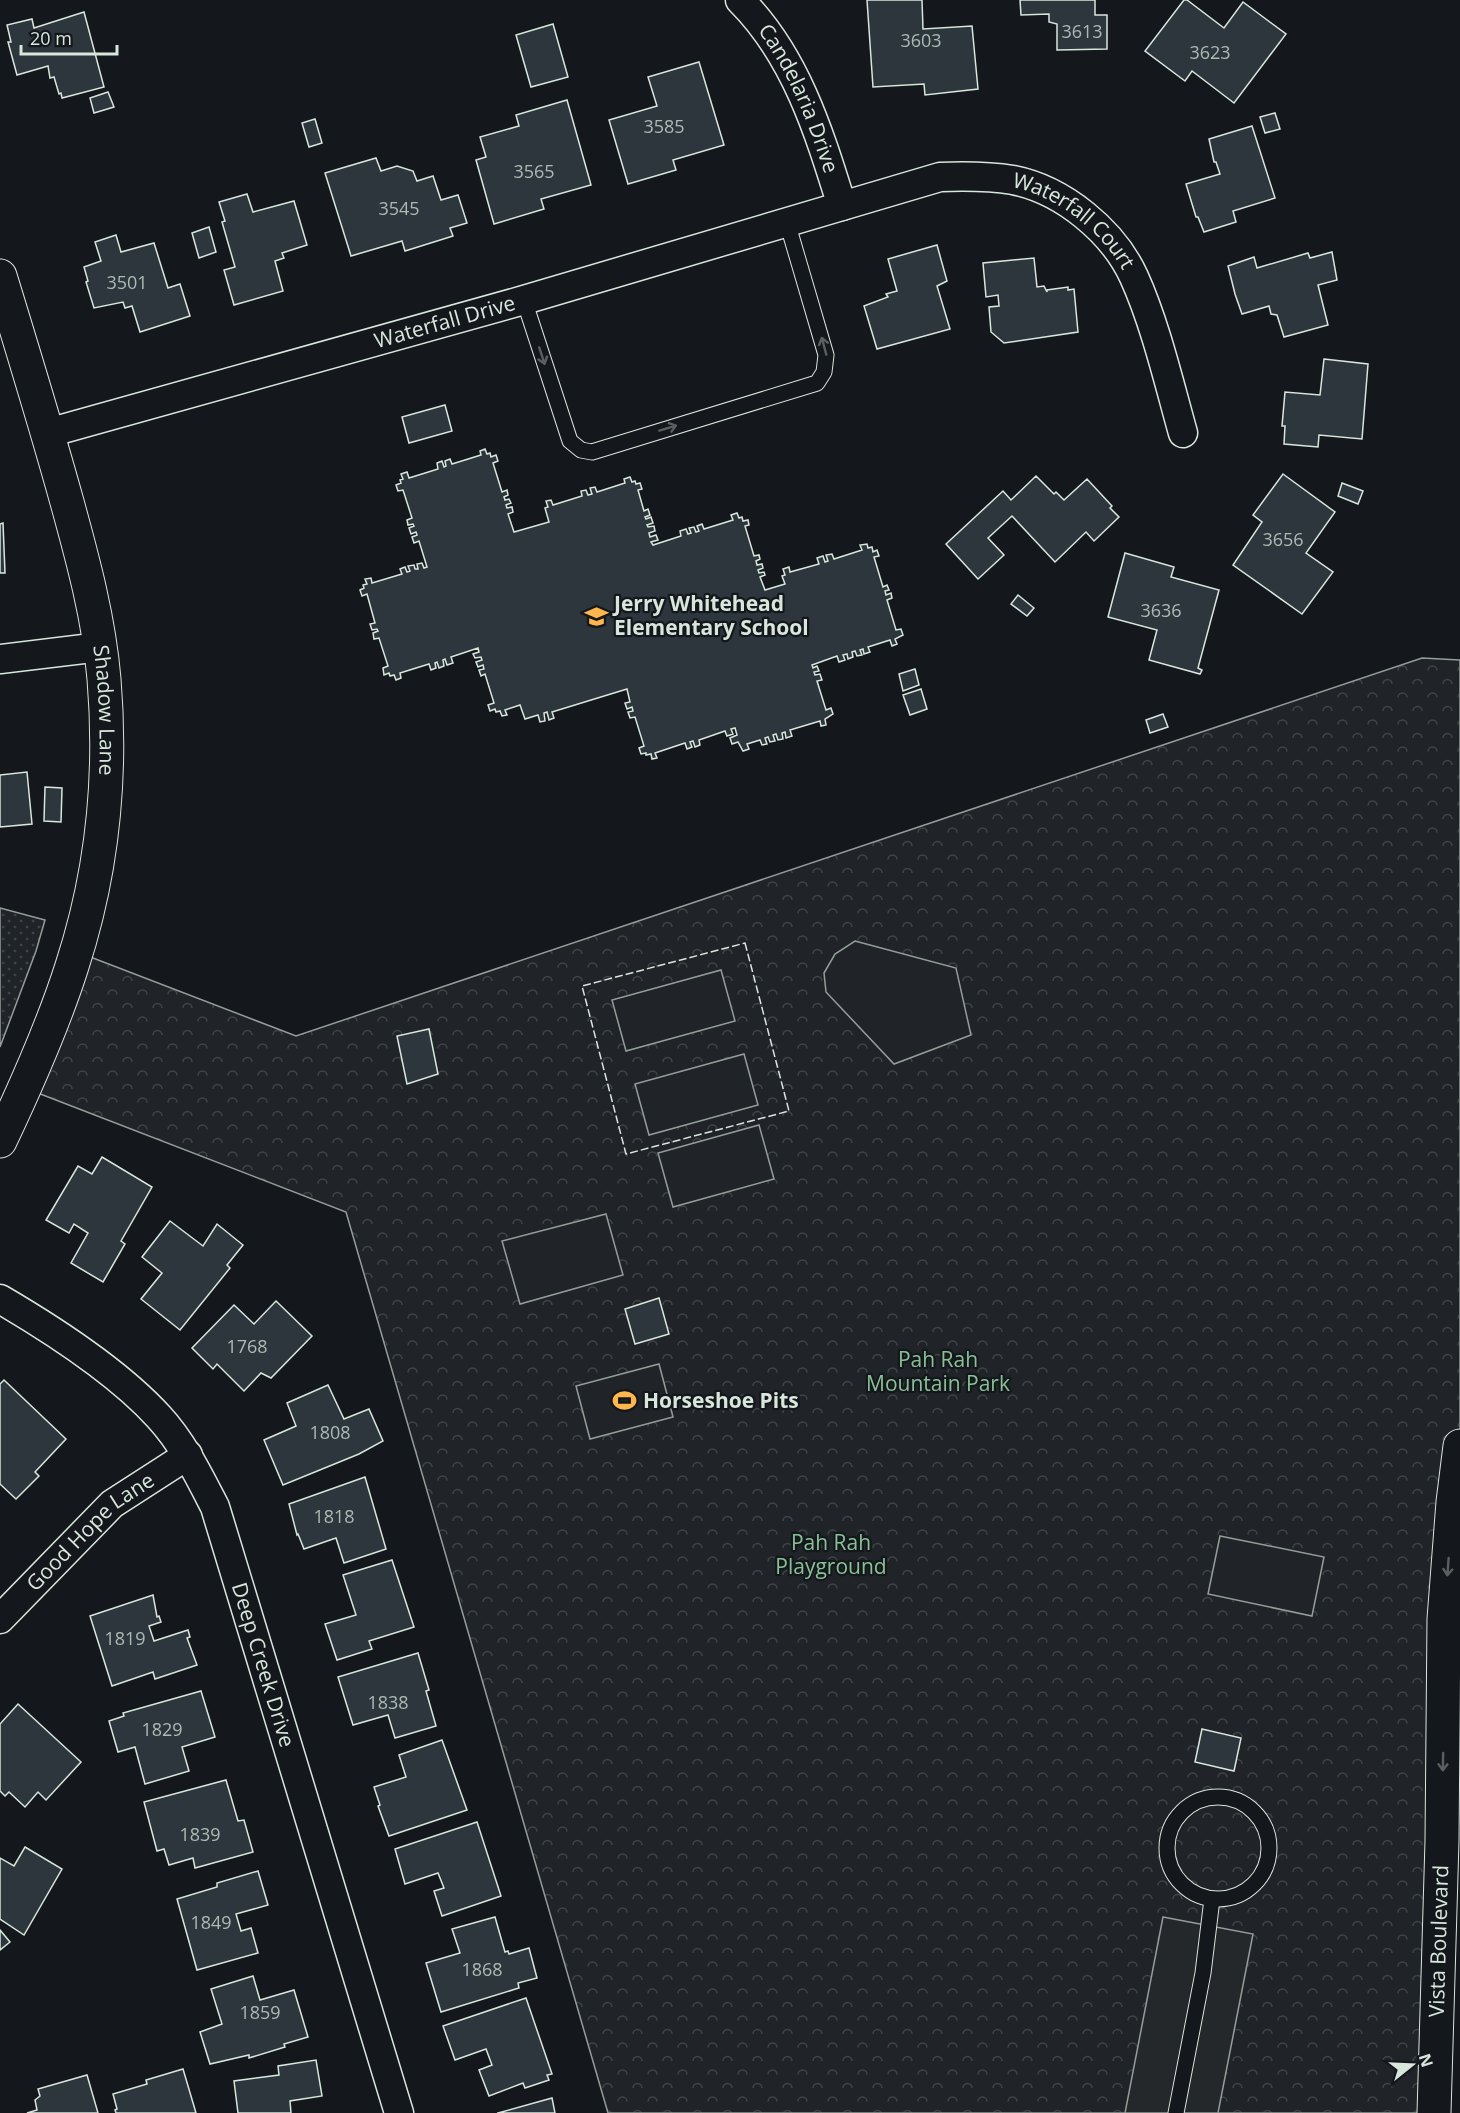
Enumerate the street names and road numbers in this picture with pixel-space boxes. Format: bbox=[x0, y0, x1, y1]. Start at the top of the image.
street label: Candelaria Drive bbox=[753, 18, 846, 176]
street label: Waterfall Court bbox=[1010, 165, 1142, 274]
street label: Waterfall Drive bbox=[371, 288, 518, 354]
street label: Shadow Lane bbox=[87, 643, 122, 776]
street label: Good Hope Lane bbox=[20, 1466, 159, 1597]
street label: Deep Creek Drive bbox=[226, 1579, 302, 1750]
street label: Vista Boulevard bbox=[1422, 1864, 1454, 2018]

